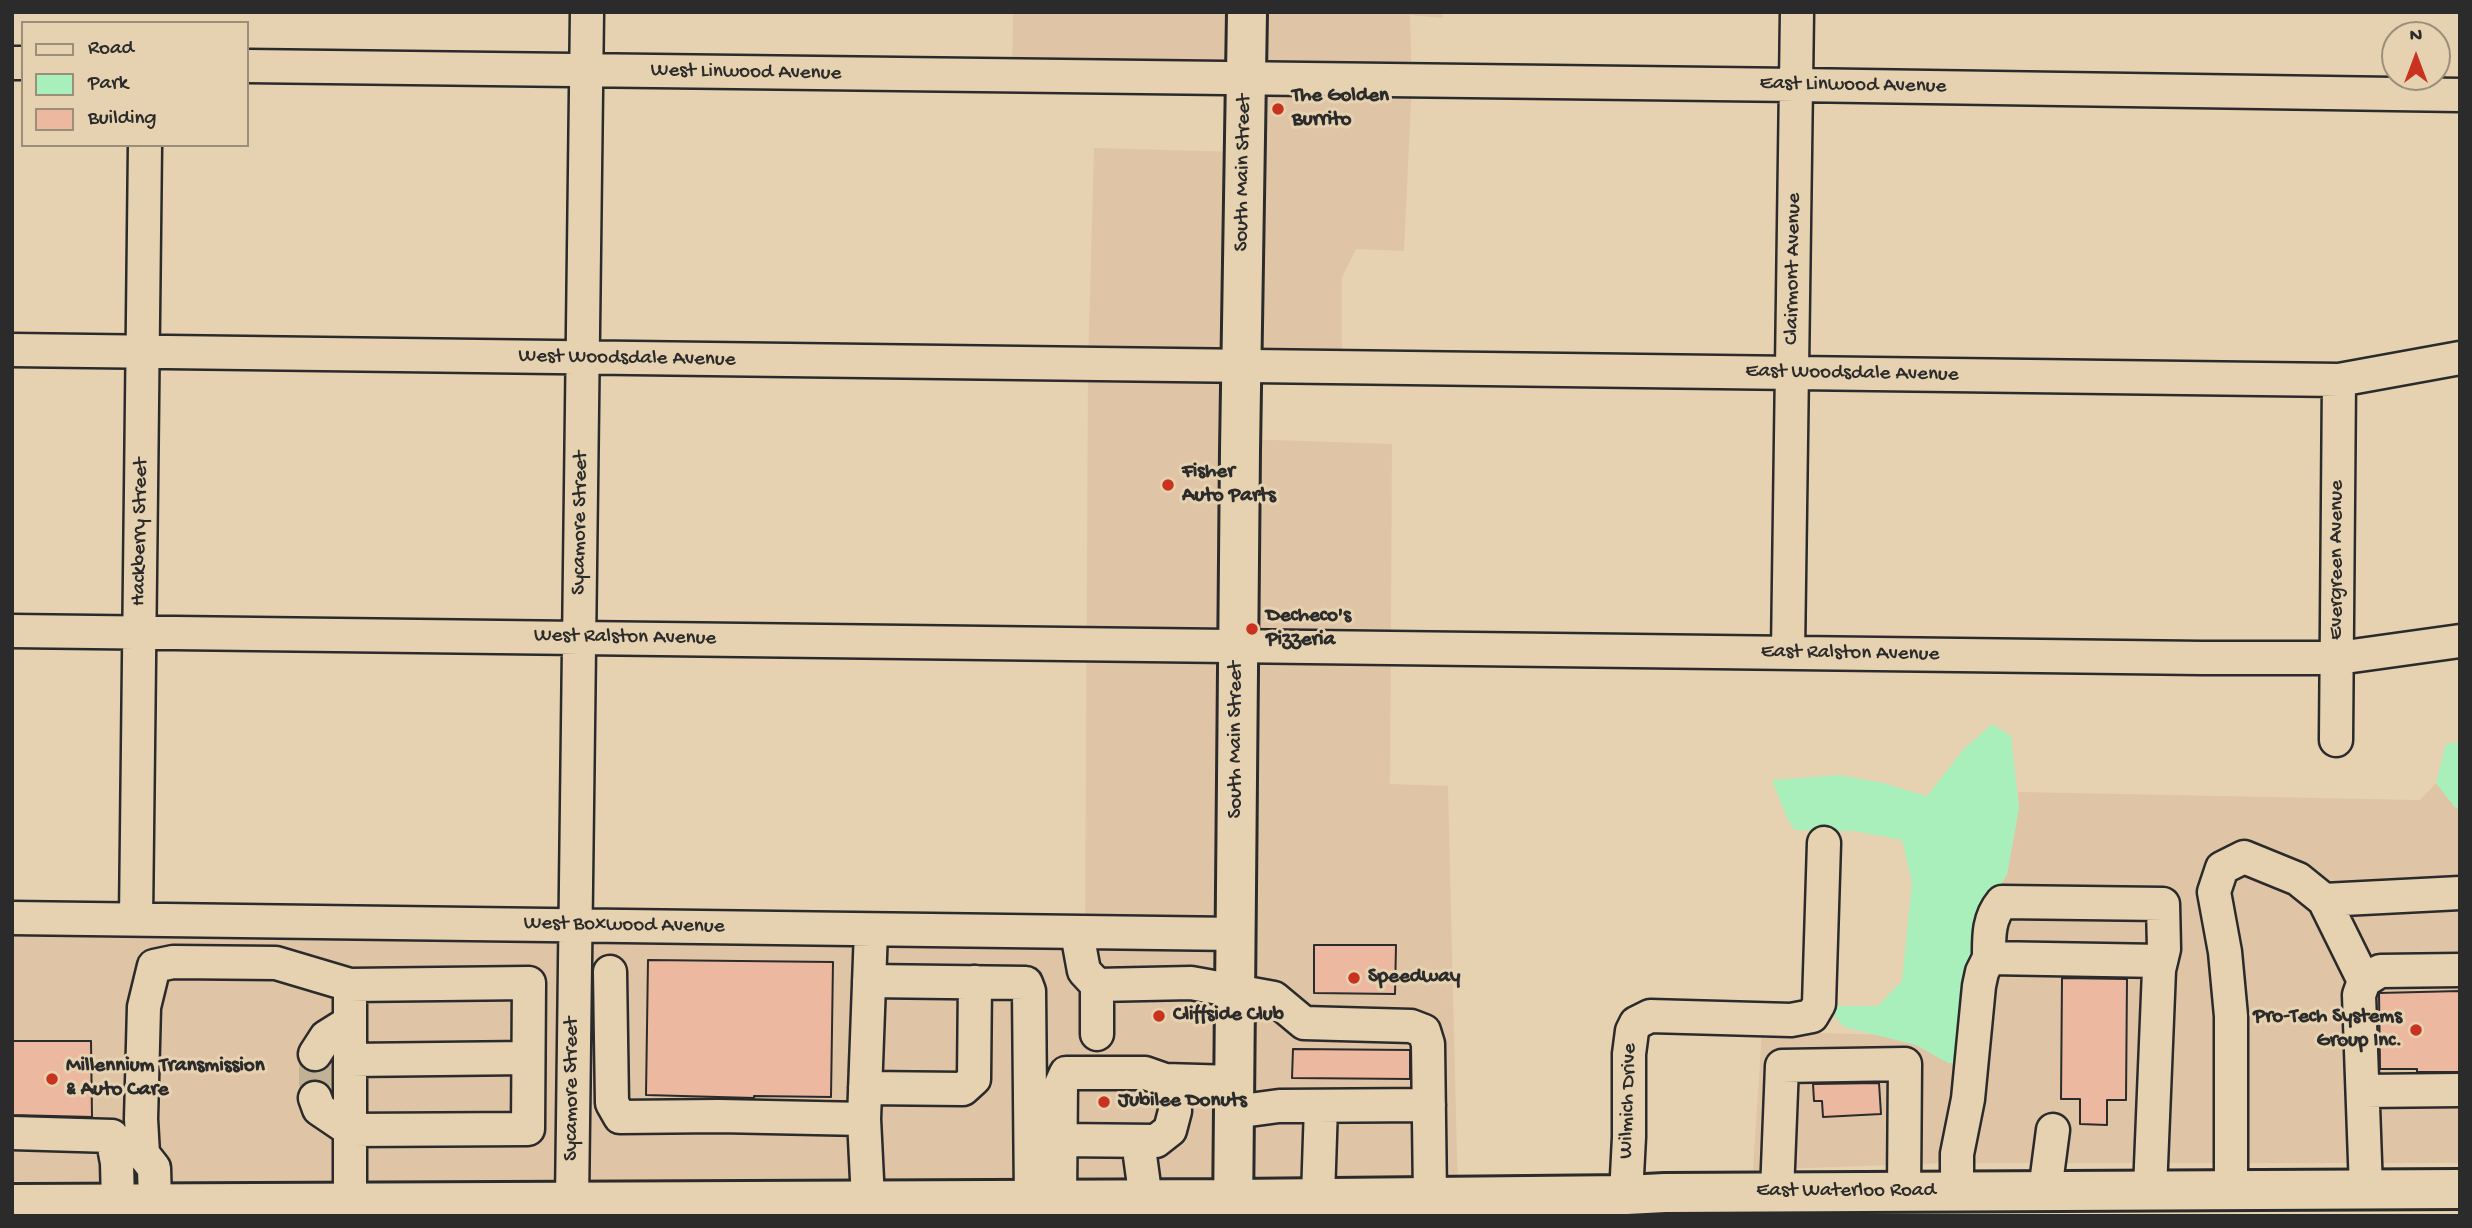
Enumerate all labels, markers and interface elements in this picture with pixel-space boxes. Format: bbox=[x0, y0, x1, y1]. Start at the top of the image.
legend bbox=[21, 21, 248, 147]
north arrow bbox=[2381, 21, 2451, 91]
text: N bbox=[2410, 25, 2422, 48]
text: Road bbox=[88, 37, 134, 62]
street label: West Linwood Avenue bbox=[650, 59, 842, 87]
text: Park bbox=[88, 72, 128, 97]
street label: East Linwood Avenue bbox=[1759, 72, 1947, 100]
place label: The Golden Burrito bbox=[1292, 84, 1389, 134]
street label: South Main Street bbox=[1230, 94, 1258, 252]
marker: The Golden Burrito bbox=[1270, 101, 1286, 117]
text: Building bbox=[88, 107, 157, 132]
street label: Clairmont Avenue bbox=[1780, 193, 1808, 345]
street label: West Woodsdale Avenue bbox=[518, 345, 736, 373]
street label: East Woodsdale Avenue bbox=[1745, 360, 1959, 388]
street label: Sycamore Street bbox=[567, 451, 595, 595]
street label: Hackberry Street bbox=[127, 458, 155, 606]
place label: Fisher Auto Parts bbox=[1182, 460, 1276, 510]
marker: Fisher Auto Parts bbox=[1160, 477, 1176, 493]
street label: Evergreen Avenue bbox=[2325, 480, 2351, 640]
place label: Decheco's Pizzeria bbox=[1266, 604, 1351, 654]
marker: Decheco's Pizzeria bbox=[1244, 621, 1260, 637]
street label: West Ralston Avenue bbox=[534, 624, 716, 652]
street label: East Ralston Avenue bbox=[1760, 640, 1940, 668]
street label: South Main Street bbox=[1224, 661, 1250, 819]
street label: West Boxwood Avenue bbox=[523, 912, 725, 940]
place label: Speedway bbox=[1368, 965, 1460, 991]
marker: Speedway bbox=[1346, 970, 1362, 986]
place label: Cliffside Club bbox=[1173, 1003, 1284, 1029]
place label: Pro-Tech Systems Group Inc. bbox=[2253, 1005, 2402, 1055]
marker: Cliffside Club bbox=[1151, 1008, 1167, 1024]
street label: Sycamore Street bbox=[560, 1017, 586, 1161]
marker: Pro-Tech Systems Group Inc. bbox=[2408, 1022, 2424, 1038]
street label: Wilmich Drive bbox=[1614, 1043, 1644, 1159]
place label: Millennium Transmission & Auto Care bbox=[66, 1054, 265, 1104]
marker: Millennium Transmission & Auto Care bbox=[44, 1071, 60, 1087]
place label: Jubilee Donuts bbox=[1118, 1089, 1247, 1115]
marker: Jubilee Donuts bbox=[1096, 1094, 1112, 1110]
street label: East Waterloo Road bbox=[1756, 1179, 1936, 1205]

